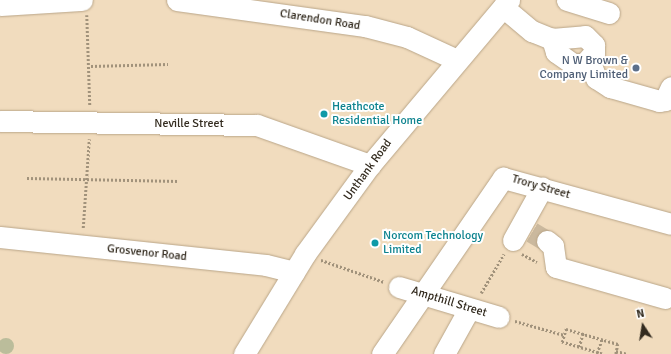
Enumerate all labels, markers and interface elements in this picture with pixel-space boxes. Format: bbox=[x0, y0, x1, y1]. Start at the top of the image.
street label: Clarendon Road bbox=[279, 7, 361, 33]
place label: N W Brown & Company Limited bbox=[539, 54, 628, 82]
marker: N W Brown & Company Limited bbox=[631, 63, 641, 73]
place label: Heathcote Residential Home bbox=[332, 100, 422, 128]
marker: Heathcote Residential Home bbox=[319, 109, 329, 119]
street label: Neville Street bbox=[154, 117, 224, 131]
street label: Unthank Road bbox=[341, 137, 395, 203]
street label: Trory Street bbox=[510, 172, 572, 202]
place label: Norcom Technology Limited bbox=[383, 229, 483, 257]
marker: Norcom Technology Limited bbox=[370, 238, 380, 248]
street label: Grosvenor Road bbox=[106, 242, 188, 264]
street label: Ampthill Street bbox=[410, 284, 488, 320]
north arrow bbox=[623, 306, 663, 346]
text: N bbox=[635, 307, 645, 321]

